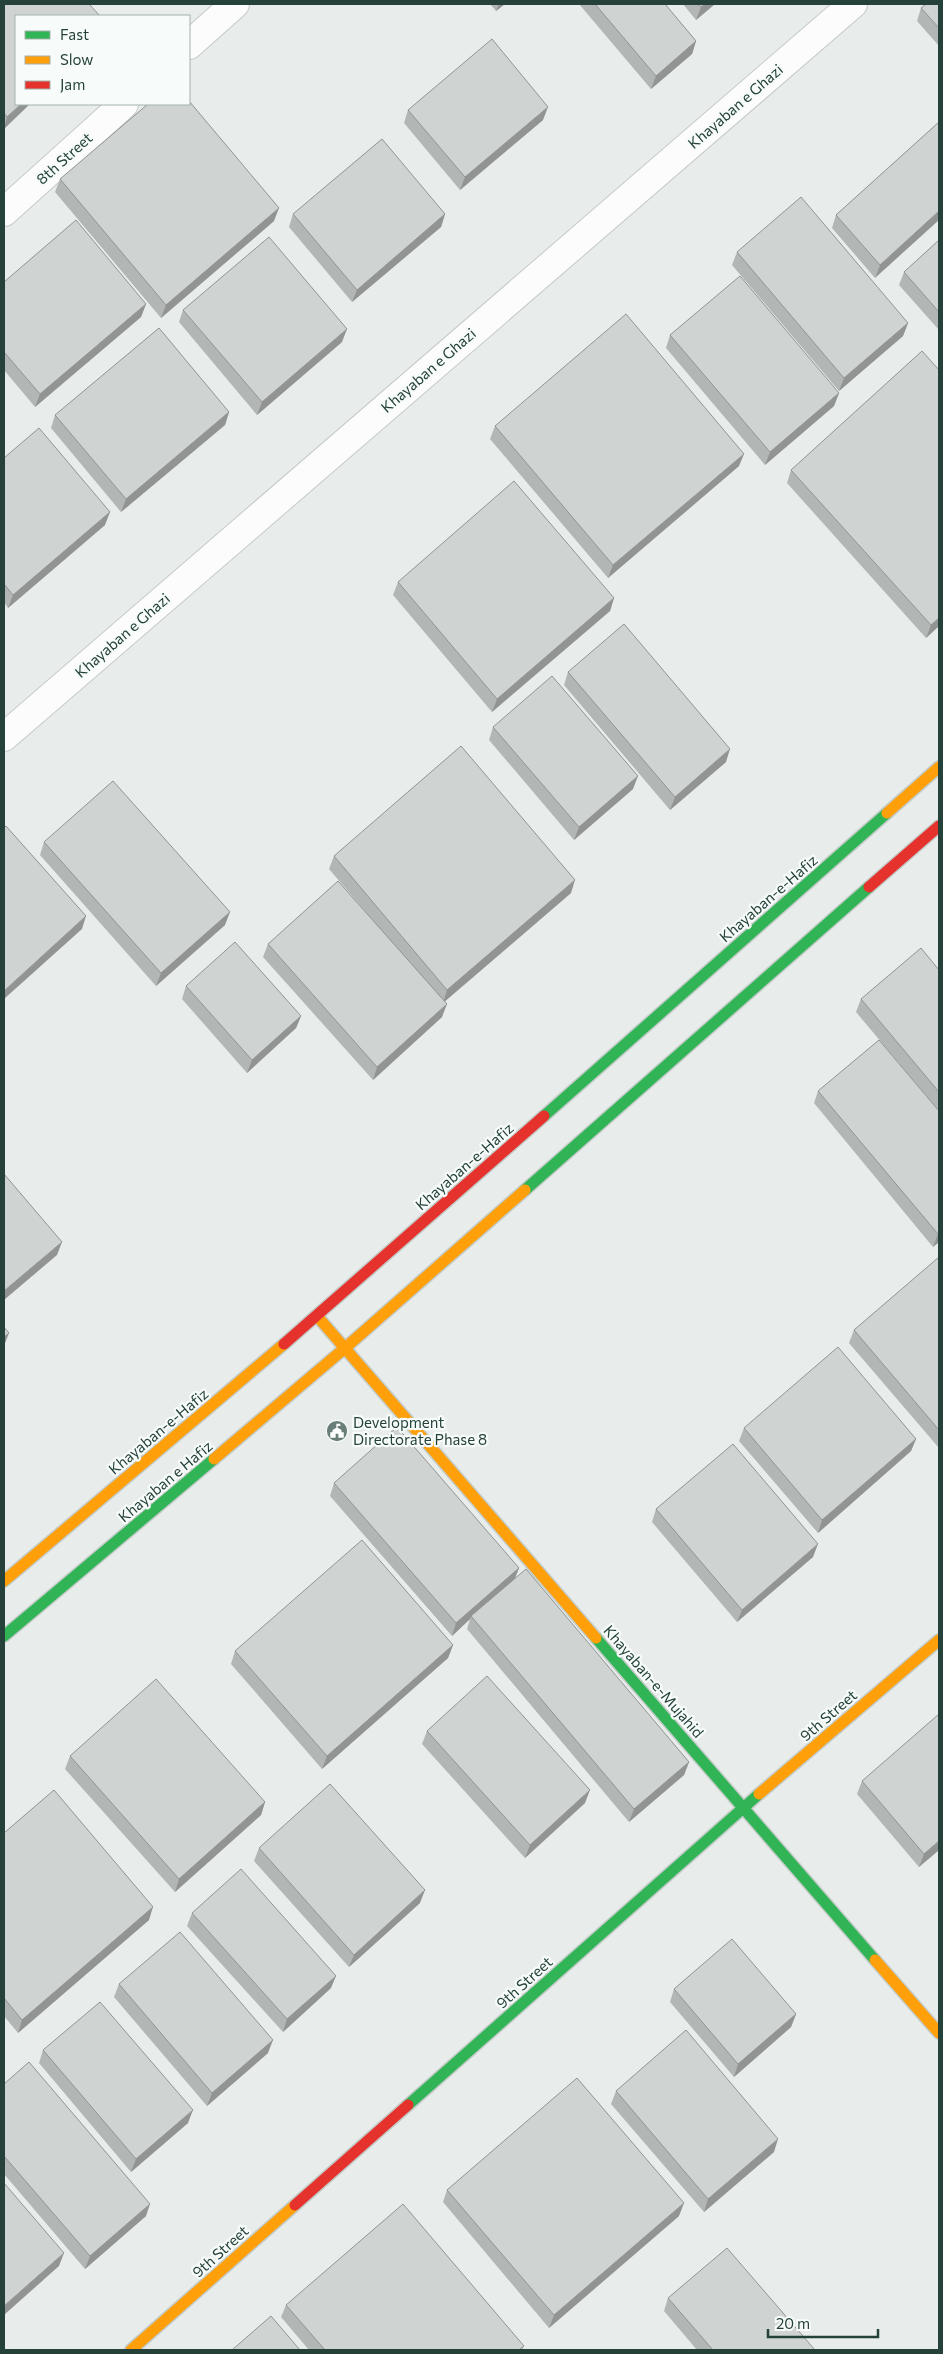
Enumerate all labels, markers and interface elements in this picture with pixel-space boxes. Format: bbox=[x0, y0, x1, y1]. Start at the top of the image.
legend bbox=[15, 15, 190, 105]
text: Fast bbox=[60, 25, 89, 43]
text: Slow bbox=[60, 50, 93, 68]
street label: Khayaban e Ghazi bbox=[684, 60, 786, 152]
text: Jam bbox=[60, 75, 85, 93]
street label: 8th Street bbox=[32, 128, 96, 188]
street label: Khayaban e Ghazi bbox=[377, 324, 479, 416]
street label: Khayaban e Ghazi bbox=[71, 589, 173, 681]
street label: Khayaban-e-Hafiz bbox=[715, 851, 821, 945]
street label: Khayaban-e-Hafiz bbox=[411, 1119, 517, 1213]
street label: Khayaban-e-Hafiz bbox=[105, 1384, 211, 1478]
place label: Development Directorate Phase 8 bbox=[353, 1413, 487, 1448]
public building icon: Development Directorate Phase 8 bbox=[325, 1419, 349, 1443]
street label: Khayaban e Hafiz bbox=[114, 1436, 216, 1526]
street label: Khayaban-e-Mujahid bbox=[600, 1621, 708, 1741]
street label: 9th Street bbox=[796, 1686, 860, 1744]
street label: 9th Street bbox=[492, 1952, 556, 2012]
street label: 9th Street bbox=[188, 2221, 252, 2281]
scale bar bbox=[768, 2306, 878, 2338]
text: 20 m bbox=[776, 2314, 810, 2332]

